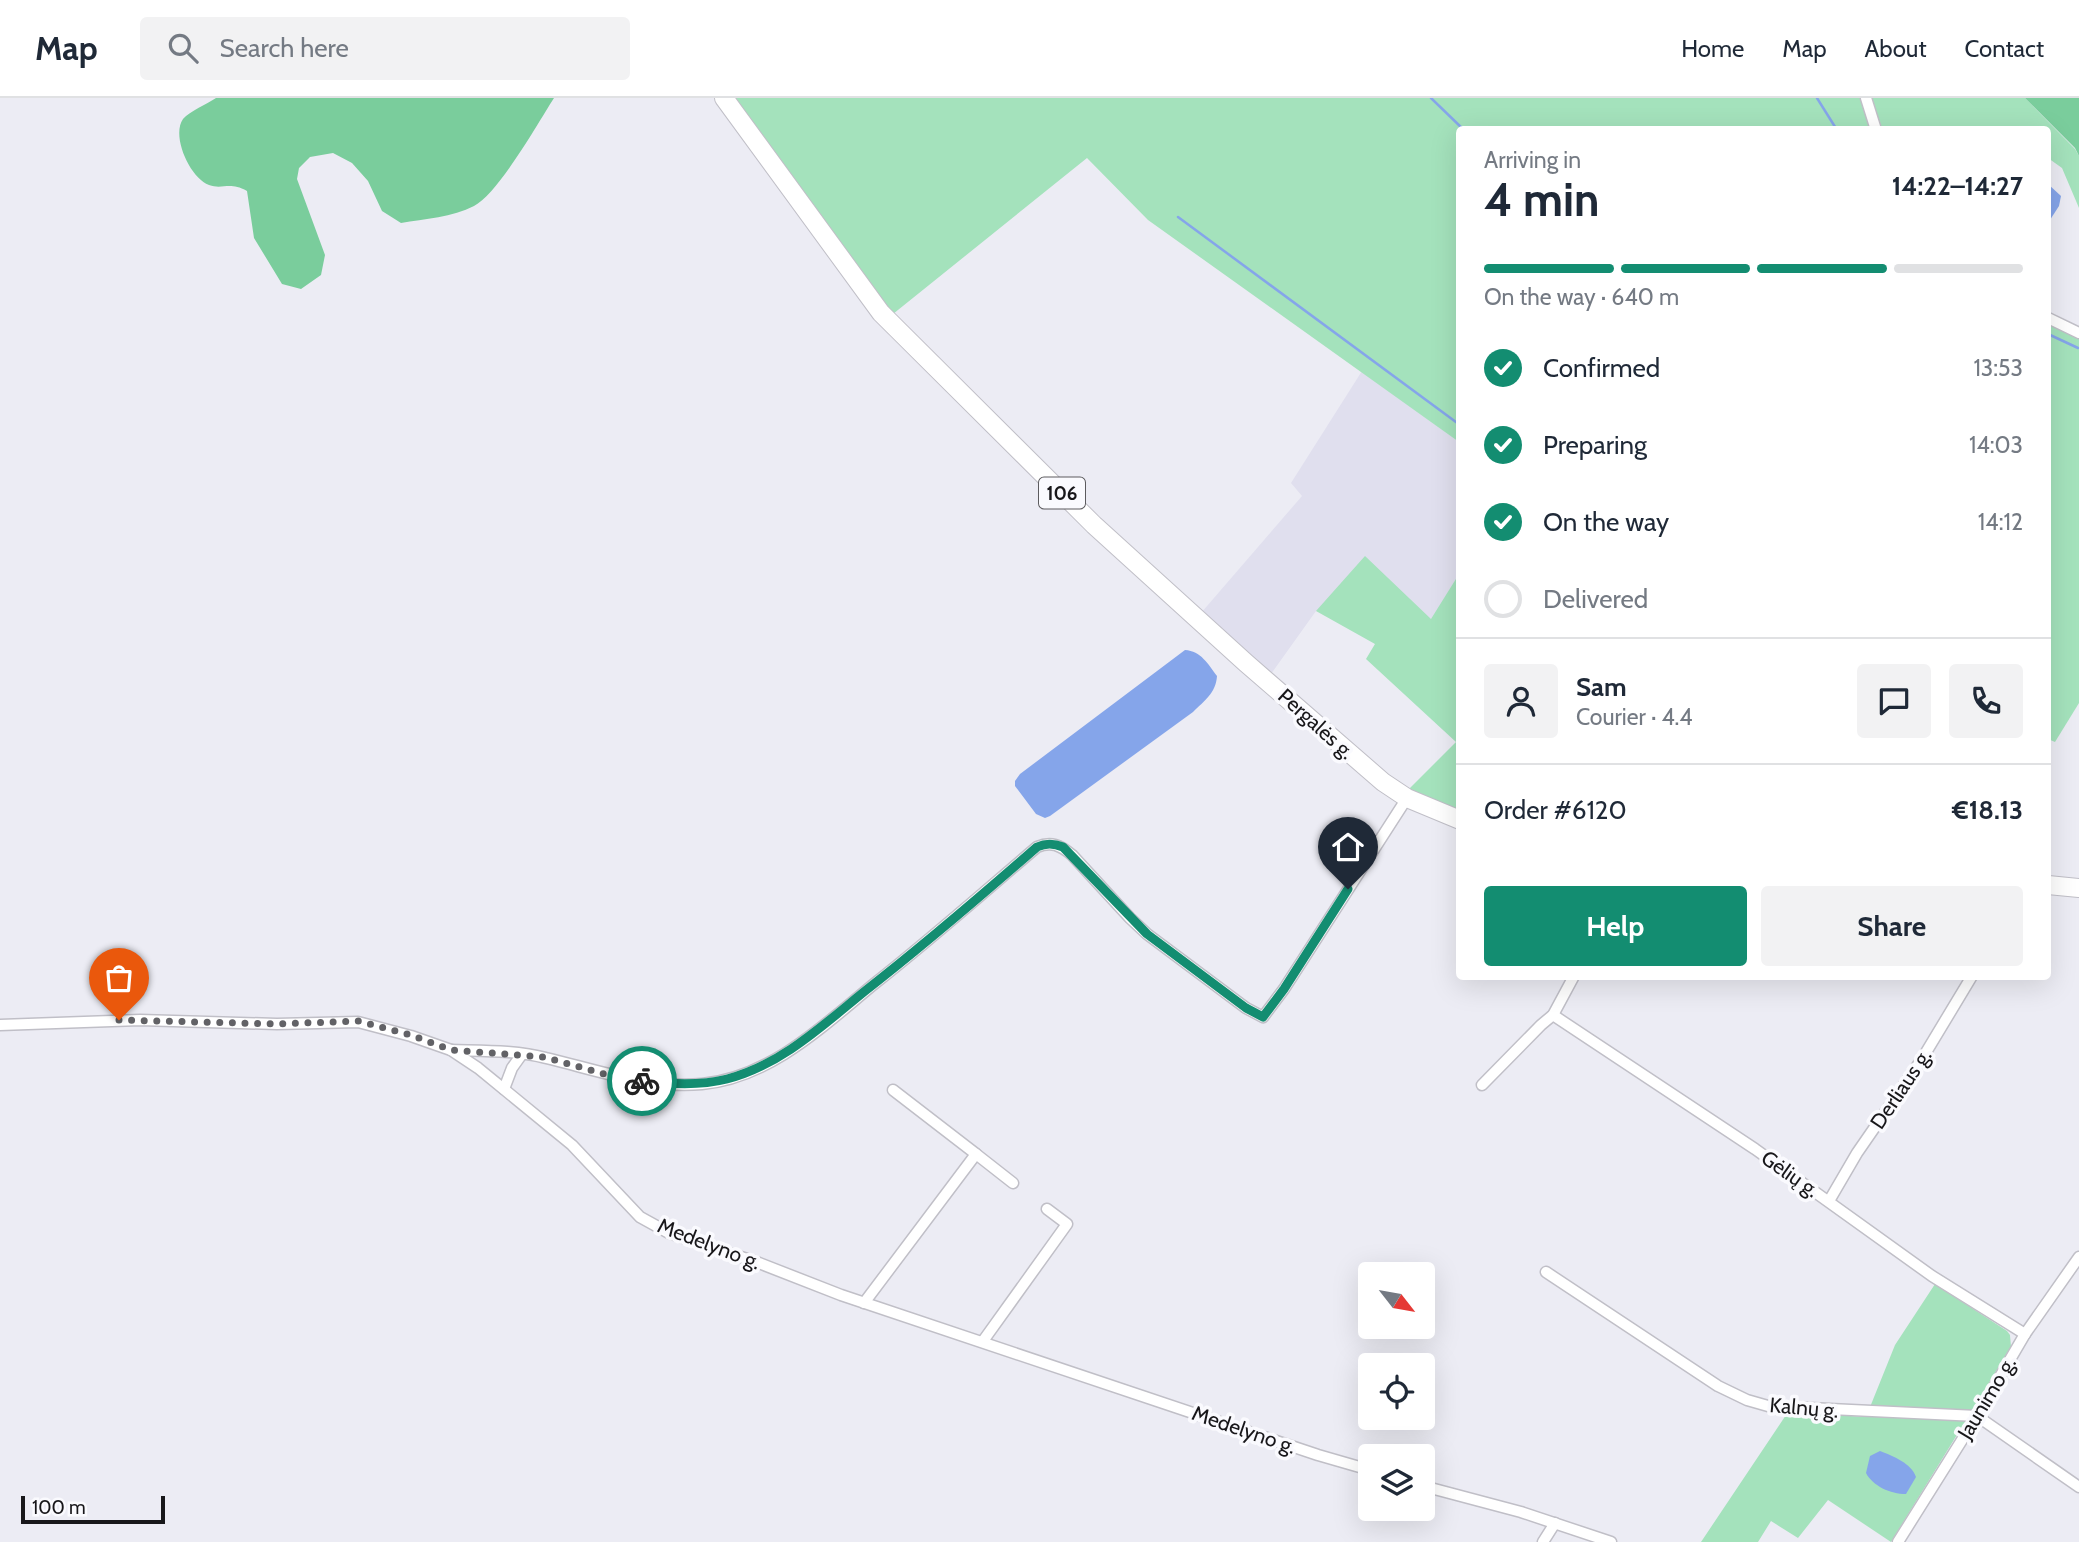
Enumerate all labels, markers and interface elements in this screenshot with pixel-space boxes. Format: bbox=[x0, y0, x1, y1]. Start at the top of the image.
search box bbox=[140, 17, 630, 80]
text: Map bbox=[35, 28, 98, 68]
icon: search bbox=[164, 29, 202, 67]
text: Search here bbox=[220, 32, 349, 64]
text: Home bbox=[1681, 34, 1744, 63]
text: Map bbox=[1782, 34, 1827, 63]
text: About bbox=[1865, 34, 1927, 63]
text: Contact bbox=[1965, 34, 2044, 63]
text: Arriving in bbox=[1484, 146, 1581, 174]
text: 14:22–14:27 bbox=[1892, 170, 2023, 202]
text: 4 min bbox=[1484, 172, 1599, 228]
text: On the way · 640 m bbox=[1484, 283, 1679, 311]
icon: check bbox=[1484, 349, 1522, 387]
text: Confirmed bbox=[1543, 352, 1660, 384]
text: 13:53 bbox=[1973, 354, 2023, 382]
icon: check bbox=[1484, 426, 1522, 464]
text: Preparing bbox=[1543, 429, 1647, 461]
text: 14:03 bbox=[1969, 431, 2023, 459]
road number: 106 bbox=[1039, 478, 1085, 508]
icon: check bbox=[1484, 503, 1522, 541]
text: On the way bbox=[1543, 506, 1669, 538]
text: 14:12 bbox=[1978, 508, 2023, 536]
text: Delivered bbox=[1543, 583, 1648, 615]
button: person bbox=[1484, 664, 1558, 738]
button: chat bbox=[1857, 664, 1931, 738]
button: phone bbox=[1949, 664, 2023, 738]
text: Sam bbox=[1576, 671, 1627, 703]
street label: Pergalės g. bbox=[1273, 683, 1359, 764]
text: Courier · 4.4 bbox=[1576, 703, 1693, 731]
text: Order #6120 bbox=[1484, 794, 1627, 826]
text: €18.13 bbox=[1952, 794, 2023, 826]
pin bbox=[1318, 817, 1378, 889]
icon: home bbox=[1329, 828, 1367, 866]
button: Help bbox=[1484, 886, 1747, 966]
button: Share bbox=[1761, 886, 2023, 966]
pin bbox=[89, 948, 149, 1020]
icon: bag bbox=[100, 959, 138, 997]
street label: Derliaus g. bbox=[1865, 1044, 1936, 1134]
courier bbox=[607, 1046, 677, 1116]
icon: bike bbox=[623, 1062, 661, 1100]
street label: Gėlių g. bbox=[1757, 1145, 1824, 1202]
street label: Medelyno g. bbox=[654, 1212, 764, 1275]
north arrow bbox=[1358, 1262, 1435, 1339]
map controls bbox=[1358, 1262, 1435, 1521]
street label: Jaunimo g. bbox=[1952, 1352, 2021, 1444]
button: locate bbox=[1358, 1353, 1435, 1430]
street label: Kalnų g. bbox=[1768, 1392, 1840, 1423]
street label: Medelyno g. bbox=[1189, 1400, 1299, 1459]
button: layers bbox=[1358, 1444, 1435, 1521]
scale bar bbox=[21, 1493, 164, 1525]
text: 100 m bbox=[32, 1496, 86, 1519]

